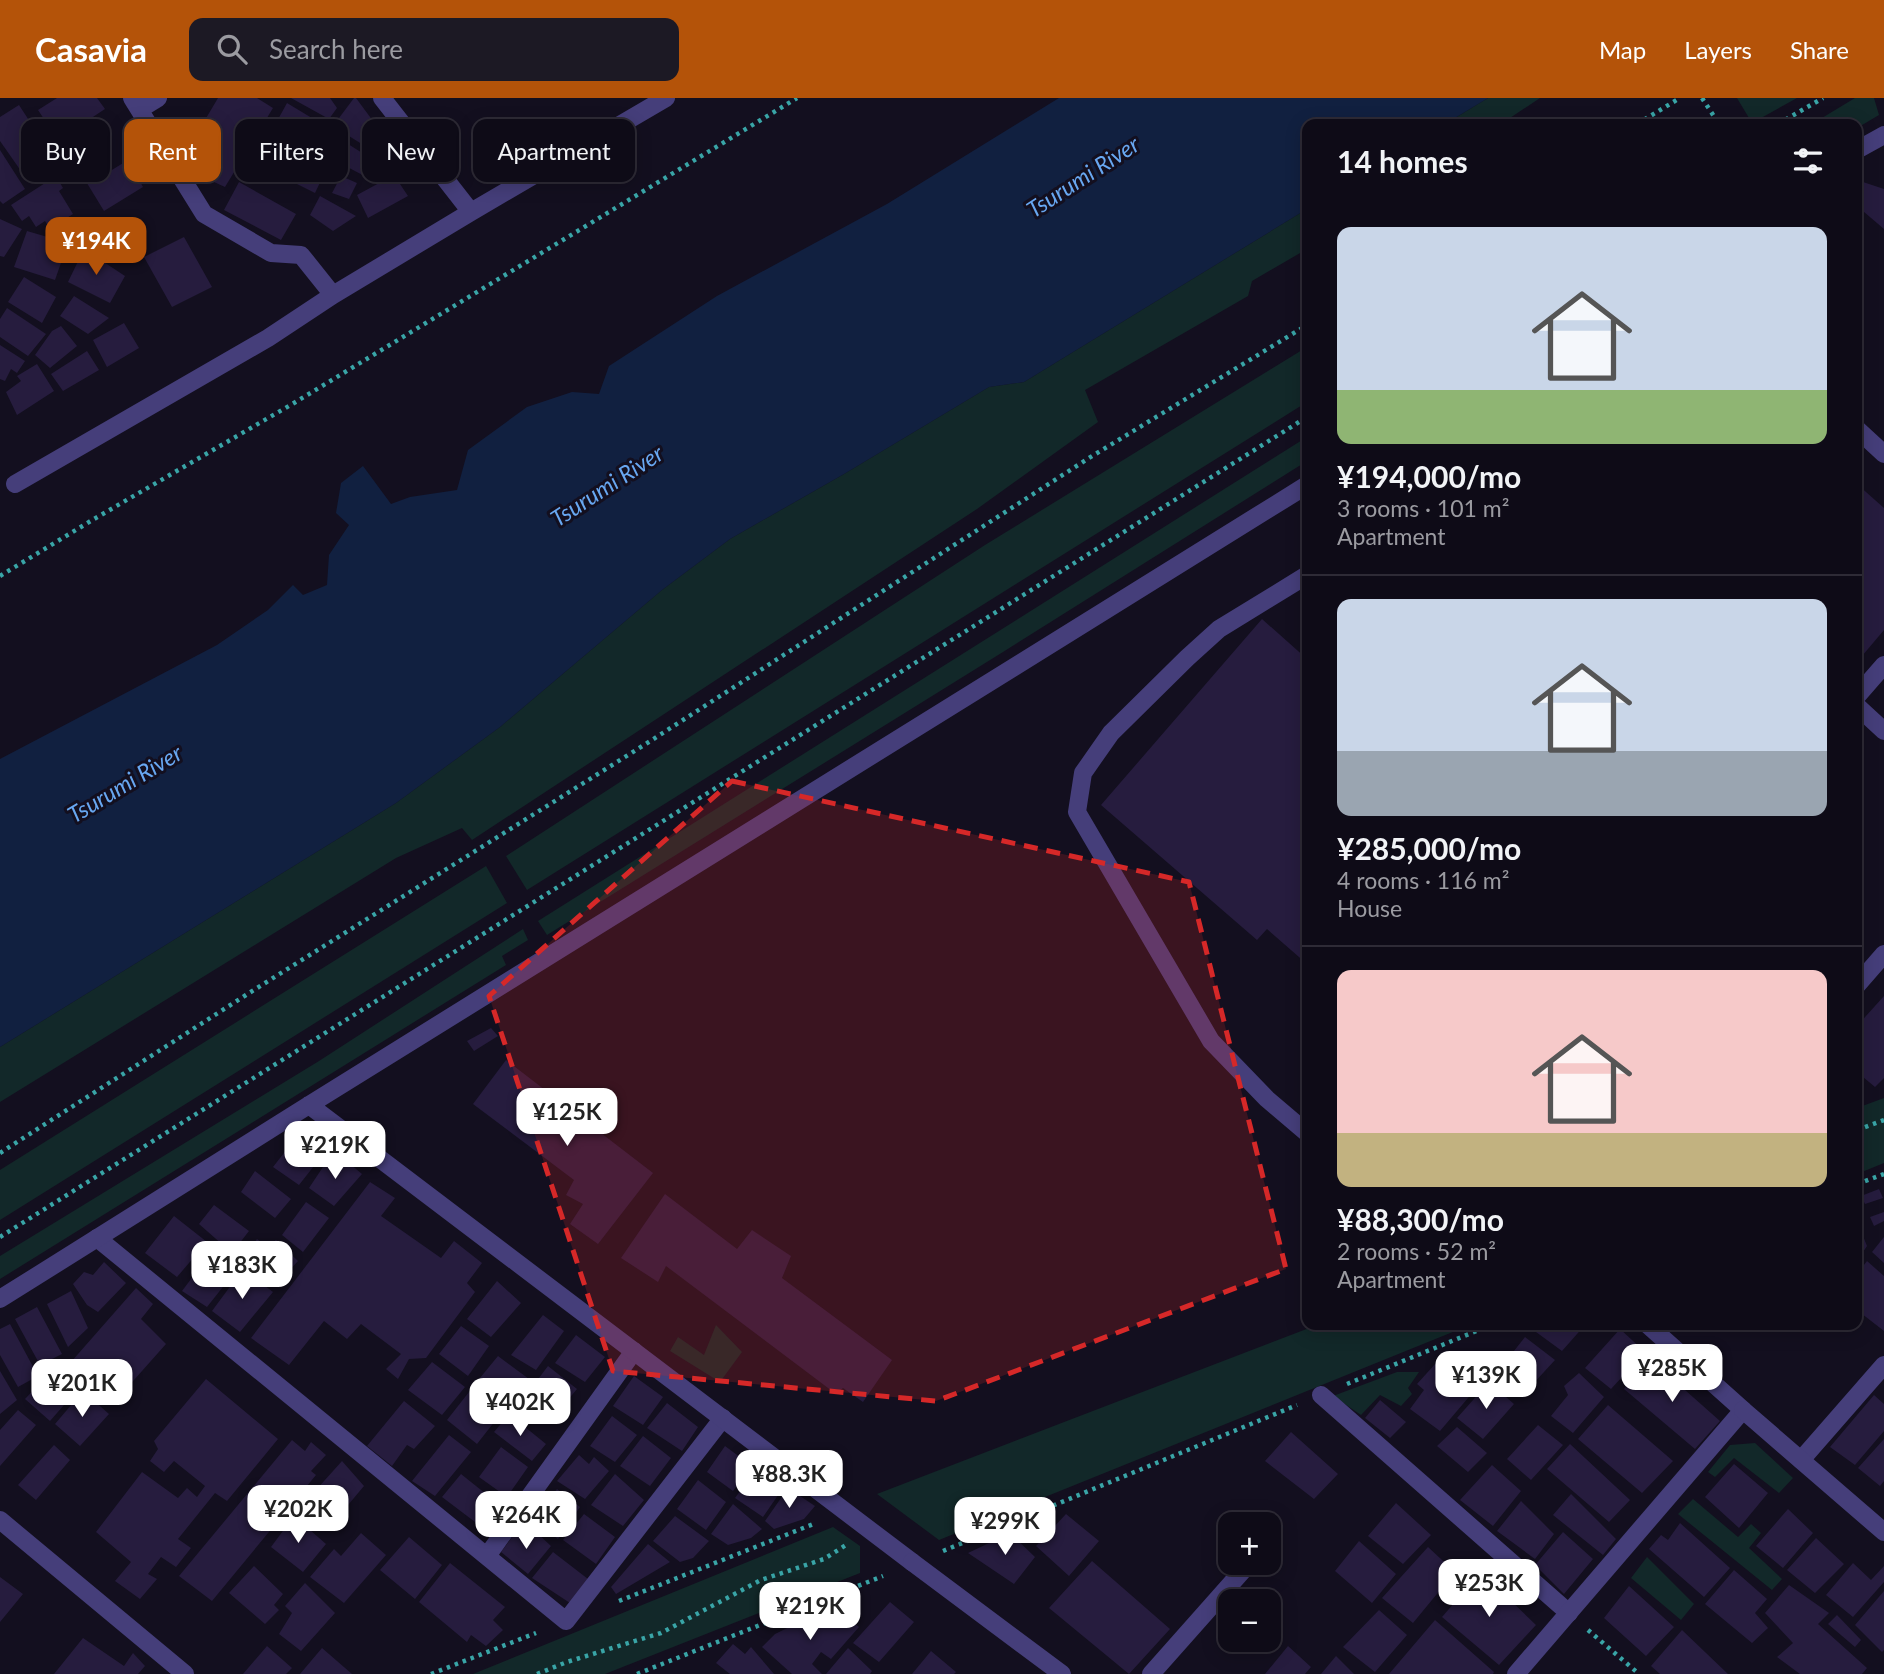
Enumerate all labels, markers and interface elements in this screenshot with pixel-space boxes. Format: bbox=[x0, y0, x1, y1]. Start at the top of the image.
search box bbox=[189, 18, 679, 81]
text: Casavia bbox=[35, 29, 147, 69]
icon: search bbox=[213, 30, 251, 68]
text: Search here bbox=[269, 33, 403, 65]
text: Map bbox=[1599, 35, 1646, 64]
text: Layers bbox=[1684, 35, 1752, 64]
text: Share bbox=[1790, 35, 1849, 64]
chip: Buy bbox=[21, 119, 110, 182]
chip: Rent bbox=[124, 119, 221, 182]
chip: Filters bbox=[235, 119, 348, 182]
chip: New bbox=[362, 119, 459, 182]
chip: Apartment bbox=[473, 119, 635, 182]
water label: Tsurumi River bbox=[1021, 129, 1145, 223]
icon: filters bbox=[1789, 142, 1827, 180]
text: 14 homes bbox=[1337, 143, 1468, 179]
pin: ¥194K bbox=[47, 218, 145, 277]
text: ¥194K bbox=[61, 226, 131, 254]
icon: home bbox=[1519, 273, 1645, 399]
water label: Tsurumi River bbox=[545, 438, 669, 532]
text: ¥194,000/mo bbox=[1337, 458, 1521, 494]
text: 3 rooms · 101 m² bbox=[1337, 494, 1509, 522]
text: Apartment bbox=[1337, 522, 1445, 550]
icon: home bbox=[1519, 645, 1645, 771]
water label: Tsurumi River bbox=[62, 737, 188, 828]
text: ¥285,000/mo bbox=[1337, 830, 1521, 866]
text: 4 rooms · 116 m² bbox=[1337, 866, 1509, 894]
text: House bbox=[1337, 894, 1402, 922]
icon: home bbox=[1519, 1016, 1645, 1142]
pin: ¥125K bbox=[518, 1088, 616, 1148]
text: ¥125K bbox=[532, 1097, 602, 1125]
pin: ¥219K bbox=[286, 1122, 384, 1181]
text: ¥219K bbox=[300, 1130, 370, 1158]
text: ¥88,300/mo bbox=[1337, 1201, 1504, 1237]
text: 2 rooms · 52 m² bbox=[1337, 1237, 1496, 1265]
pin: ¥183K bbox=[193, 1242, 291, 1301]
text: ¥183K bbox=[207, 1250, 277, 1278]
text: Apartment bbox=[1337, 1265, 1445, 1293]
pin: ¥285K bbox=[1623, 1344, 1721, 1404]
pin: ¥139K bbox=[1437, 1352, 1535, 1411]
text: ¥285K bbox=[1637, 1353, 1707, 1381]
pin: ¥201K bbox=[33, 1360, 131, 1419]
text: ¥139K bbox=[1451, 1360, 1521, 1388]
text: ¥201K bbox=[47, 1368, 117, 1396]
pin: ¥402K bbox=[471, 1378, 569, 1438]
text: ¥402K bbox=[485, 1387, 555, 1415]
pin: ¥88.3K bbox=[732, 1450, 846, 1510]
text: ¥88.3K bbox=[752, 1459, 826, 1487]
pin: ¥202K bbox=[249, 1486, 347, 1545]
pin: ¥264K bbox=[477, 1492, 575, 1551]
text: ¥202K bbox=[263, 1494, 333, 1522]
pin: ¥299K bbox=[956, 1498, 1054, 1557]
text: ¥264K bbox=[491, 1500, 561, 1528]
text: ¥299K bbox=[970, 1506, 1040, 1534]
map controls bbox=[1218, 1512, 1281, 1652]
button: + bbox=[1218, 1512, 1281, 1575]
pin: ¥253K bbox=[1440, 1560, 1538, 1619]
text: ¥253K bbox=[1454, 1568, 1524, 1596]
pin: ¥219K bbox=[761, 1582, 859, 1642]
button: − bbox=[1218, 1589, 1281, 1652]
text: ¥219K bbox=[775, 1591, 845, 1619]

